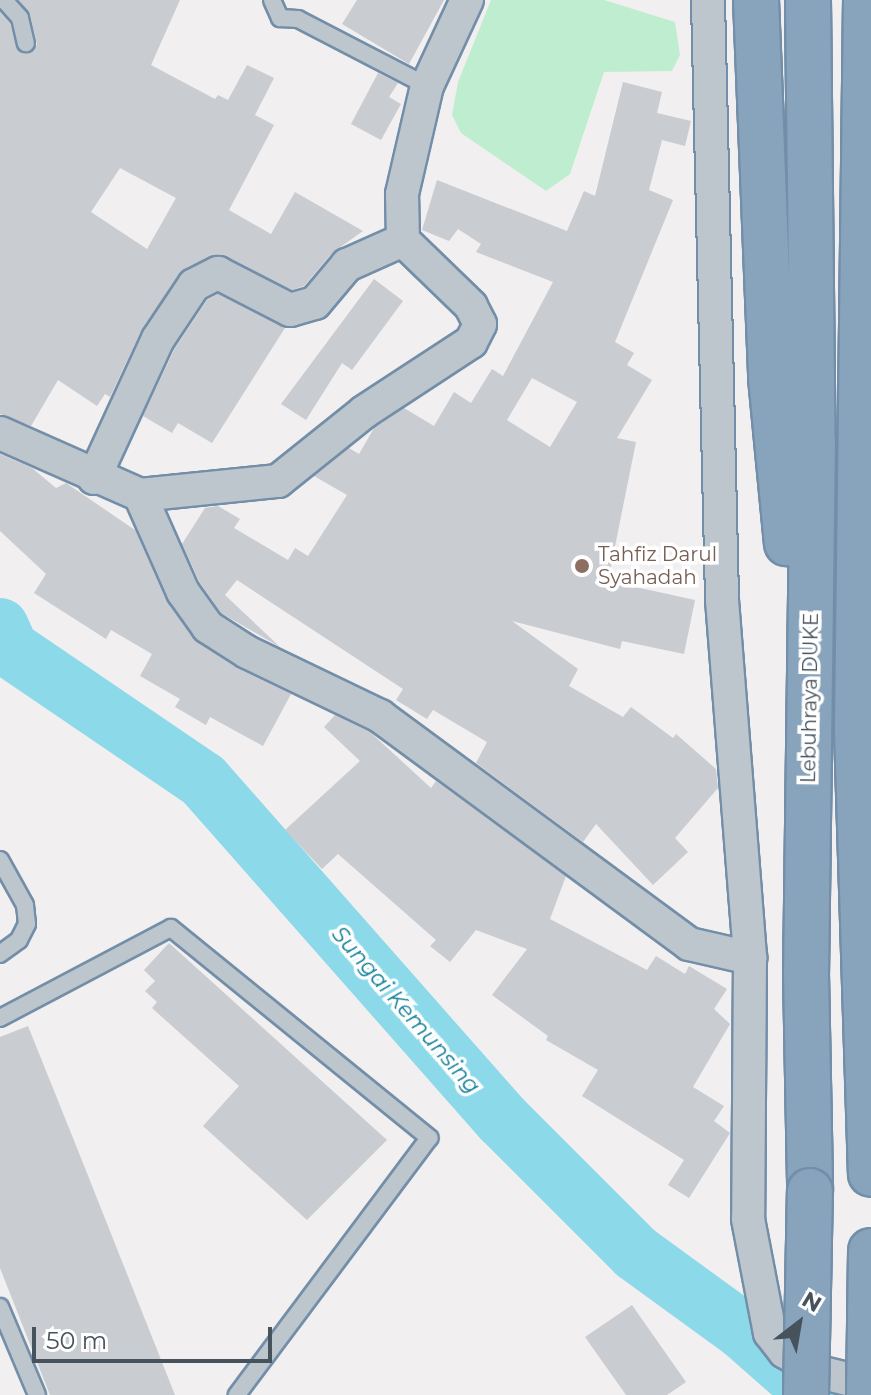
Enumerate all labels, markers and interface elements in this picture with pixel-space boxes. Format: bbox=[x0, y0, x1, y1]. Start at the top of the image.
place label: Tahfiz Darul Syahadah bbox=[598, 542, 717, 589]
marker: Tahfiz Darul Syahadah bbox=[573, 557, 591, 575]
street label: Lebuhraya DUKE bbox=[797, 613, 823, 783]
water label: Sungai Kemunsing bbox=[326, 921, 486, 1099]
north arrow bbox=[759, 1283, 839, 1363]
text: N bbox=[797, 1286, 826, 1318]
scale bar bbox=[36, 1311, 276, 1361]
text: 50 m bbox=[46, 1326, 107, 1355]

